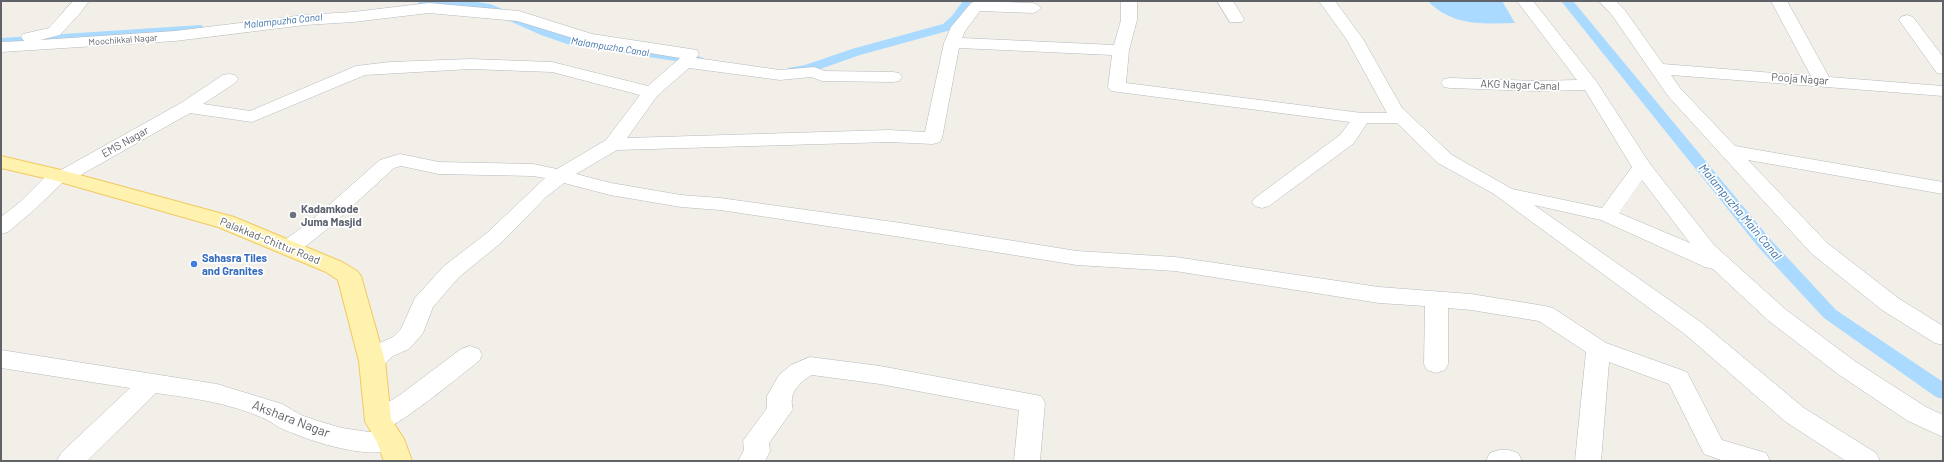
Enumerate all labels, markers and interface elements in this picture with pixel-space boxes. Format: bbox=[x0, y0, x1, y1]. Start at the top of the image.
water label: Malampuzha Canal bbox=[243, 11, 323, 31]
street label: Moochikkal Nagar bbox=[88, 32, 158, 48]
water label: Malampuzha Canal bbox=[570, 35, 650, 59]
street label: Pooja Nagar bbox=[1771, 70, 1829, 88]
street label: AKG Nagar Canal bbox=[1480, 77, 1560, 93]
street label: EMS Nagar bbox=[99, 124, 151, 160]
water label: Malampuzha Main Canal bbox=[1696, 161, 1784, 263]
place label: Kadamkode Juma Masjid bbox=[301, 202, 362, 228]
marker: Kadamkode Juma Masjid bbox=[288, 210, 298, 220]
street label: Palakkad-Chittur Road bbox=[218, 215, 322, 267]
place label: Sahasra Tiles and Granites bbox=[202, 251, 267, 277]
marker: Sahasra Tiles and Granites bbox=[189, 259, 199, 269]
street label: Akshara Nagar bbox=[250, 397, 332, 441]

